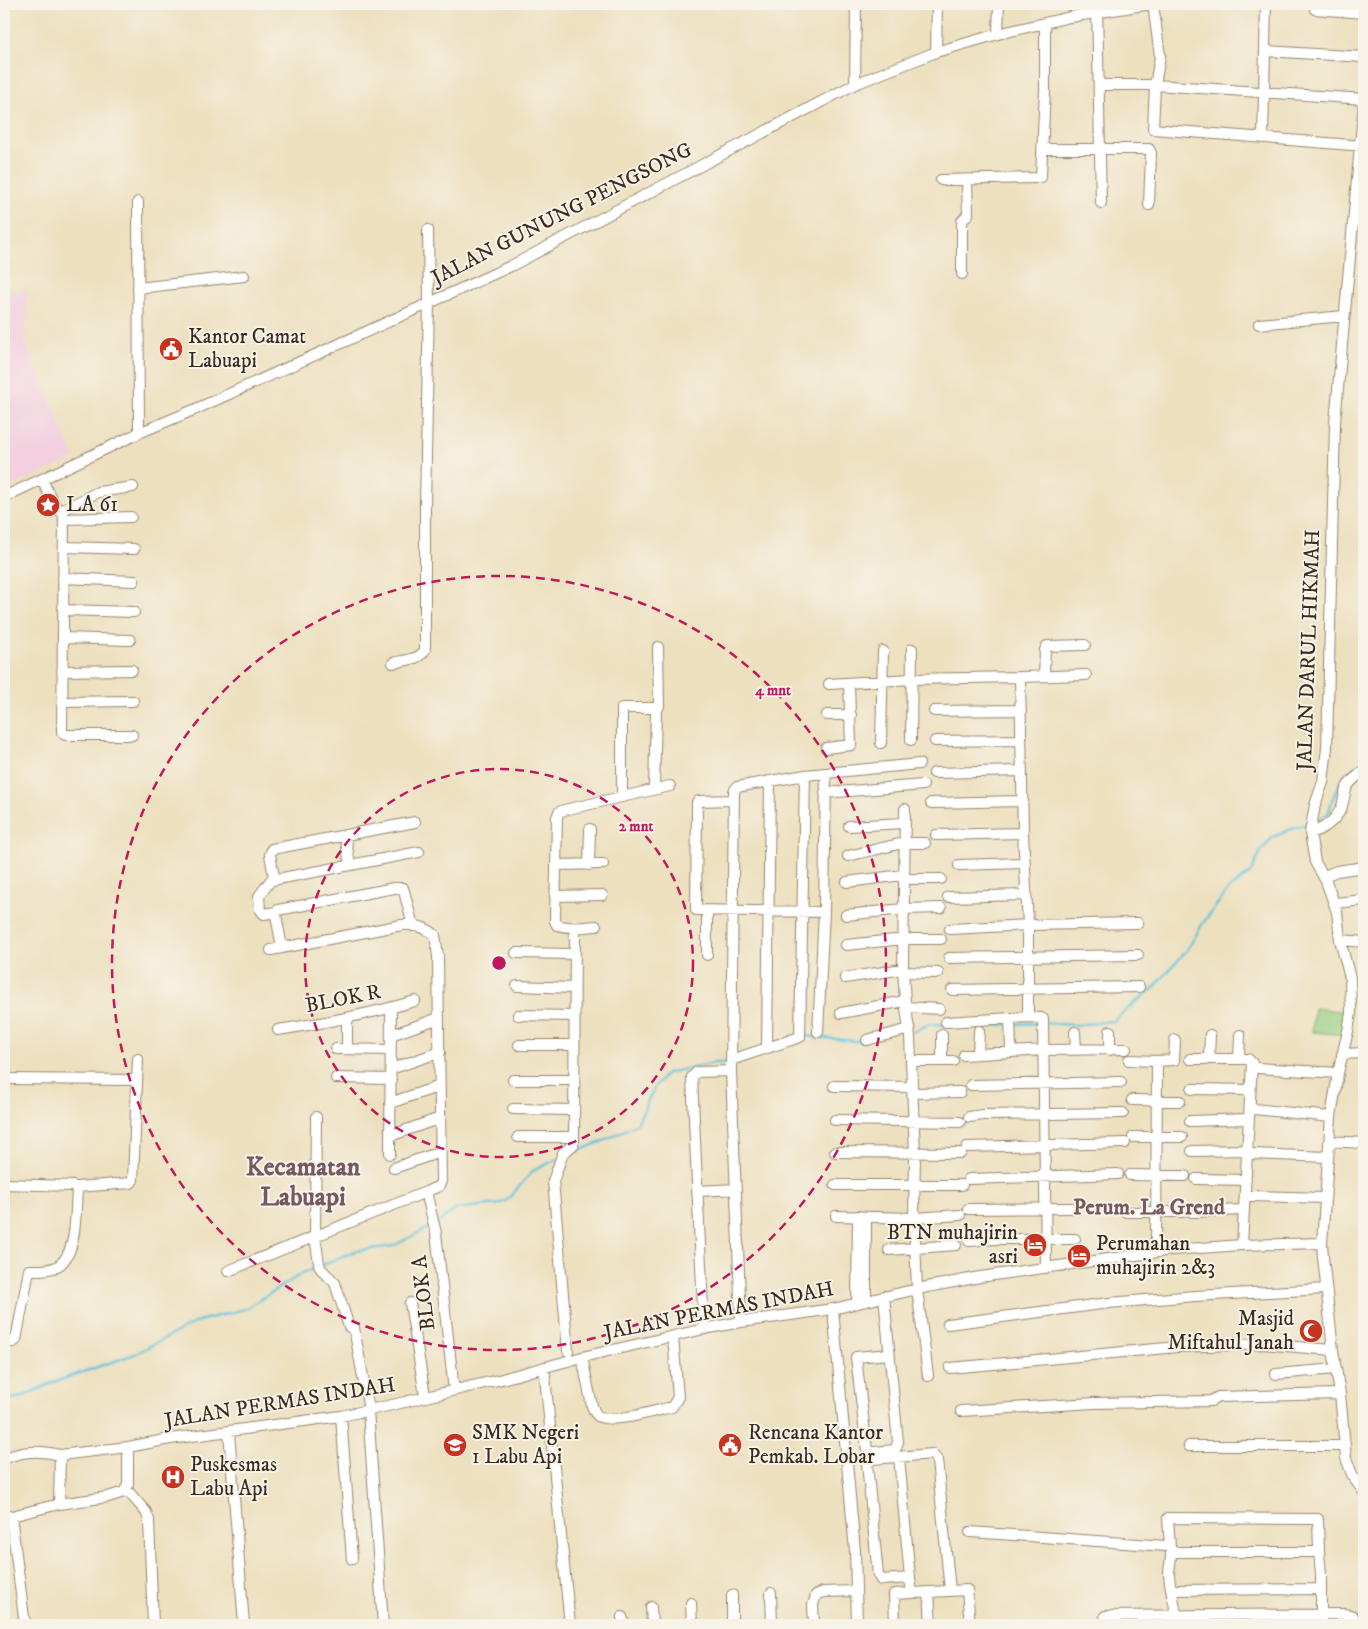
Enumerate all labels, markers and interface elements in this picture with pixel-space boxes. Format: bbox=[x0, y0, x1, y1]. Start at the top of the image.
street label: JALAN GUNUNG PENGSONG bbox=[426, 137, 697, 292]
place label: Kantor Camat Labuapi bbox=[188, 324, 306, 374]
public building icon: Kantor Camat Labuapi bbox=[158, 336, 184, 362]
place icon: LA 61 bbox=[35, 492, 61, 518]
place label: LA 61 bbox=[66, 492, 118, 518]
street label: JALAN DARUL HIKMAH bbox=[1292, 529, 1326, 773]
text: 4 mnt bbox=[754, 681, 791, 700]
text: 2 mnt bbox=[619, 817, 653, 836]
centre of rings bbox=[490, 954, 508, 972]
street label: BLOK R bbox=[303, 979, 383, 1019]
district label: Kecamatan Labuapi bbox=[246, 1151, 361, 1214]
district label: Perum. La Grend bbox=[1073, 1194, 1226, 1221]
place label: BTN muhajirin asri bbox=[887, 1220, 1018, 1270]
place label: Perumahan muhajirin 2&3 bbox=[1096, 1231, 1215, 1281]
hotel icon: BTN muhajirin asri bbox=[1022, 1232, 1048, 1258]
hotel icon: Perumahan muhajirin 2&3 bbox=[1066, 1243, 1092, 1269]
street label: BLOK A bbox=[406, 1253, 442, 1332]
street label: JALAN PERMAS INDAH bbox=[600, 1276, 836, 1346]
place label: Masjid Miftahul Janah bbox=[1167, 1306, 1295, 1356]
mosque icon: Masjid Miftahul Janah bbox=[1298, 1318, 1324, 1344]
street label: JALAN PERMAS INDAH bbox=[161, 1372, 397, 1434]
place label: SMK Negeri 1 Labu Api bbox=[472, 1420, 579, 1470]
place label: Rencana Kantor Pemkab. Lobar bbox=[748, 1420, 883, 1470]
school or university icon: SMK Negeri 1 Labu Api bbox=[442, 1432, 468, 1458]
public building icon: Rencana Kantor Pemkab. Lobar bbox=[717, 1432, 743, 1458]
place label: Puskesmas Labu Api bbox=[190, 1452, 277, 1502]
hospital icon: Puskesmas Labu Api bbox=[160, 1464, 186, 1490]

